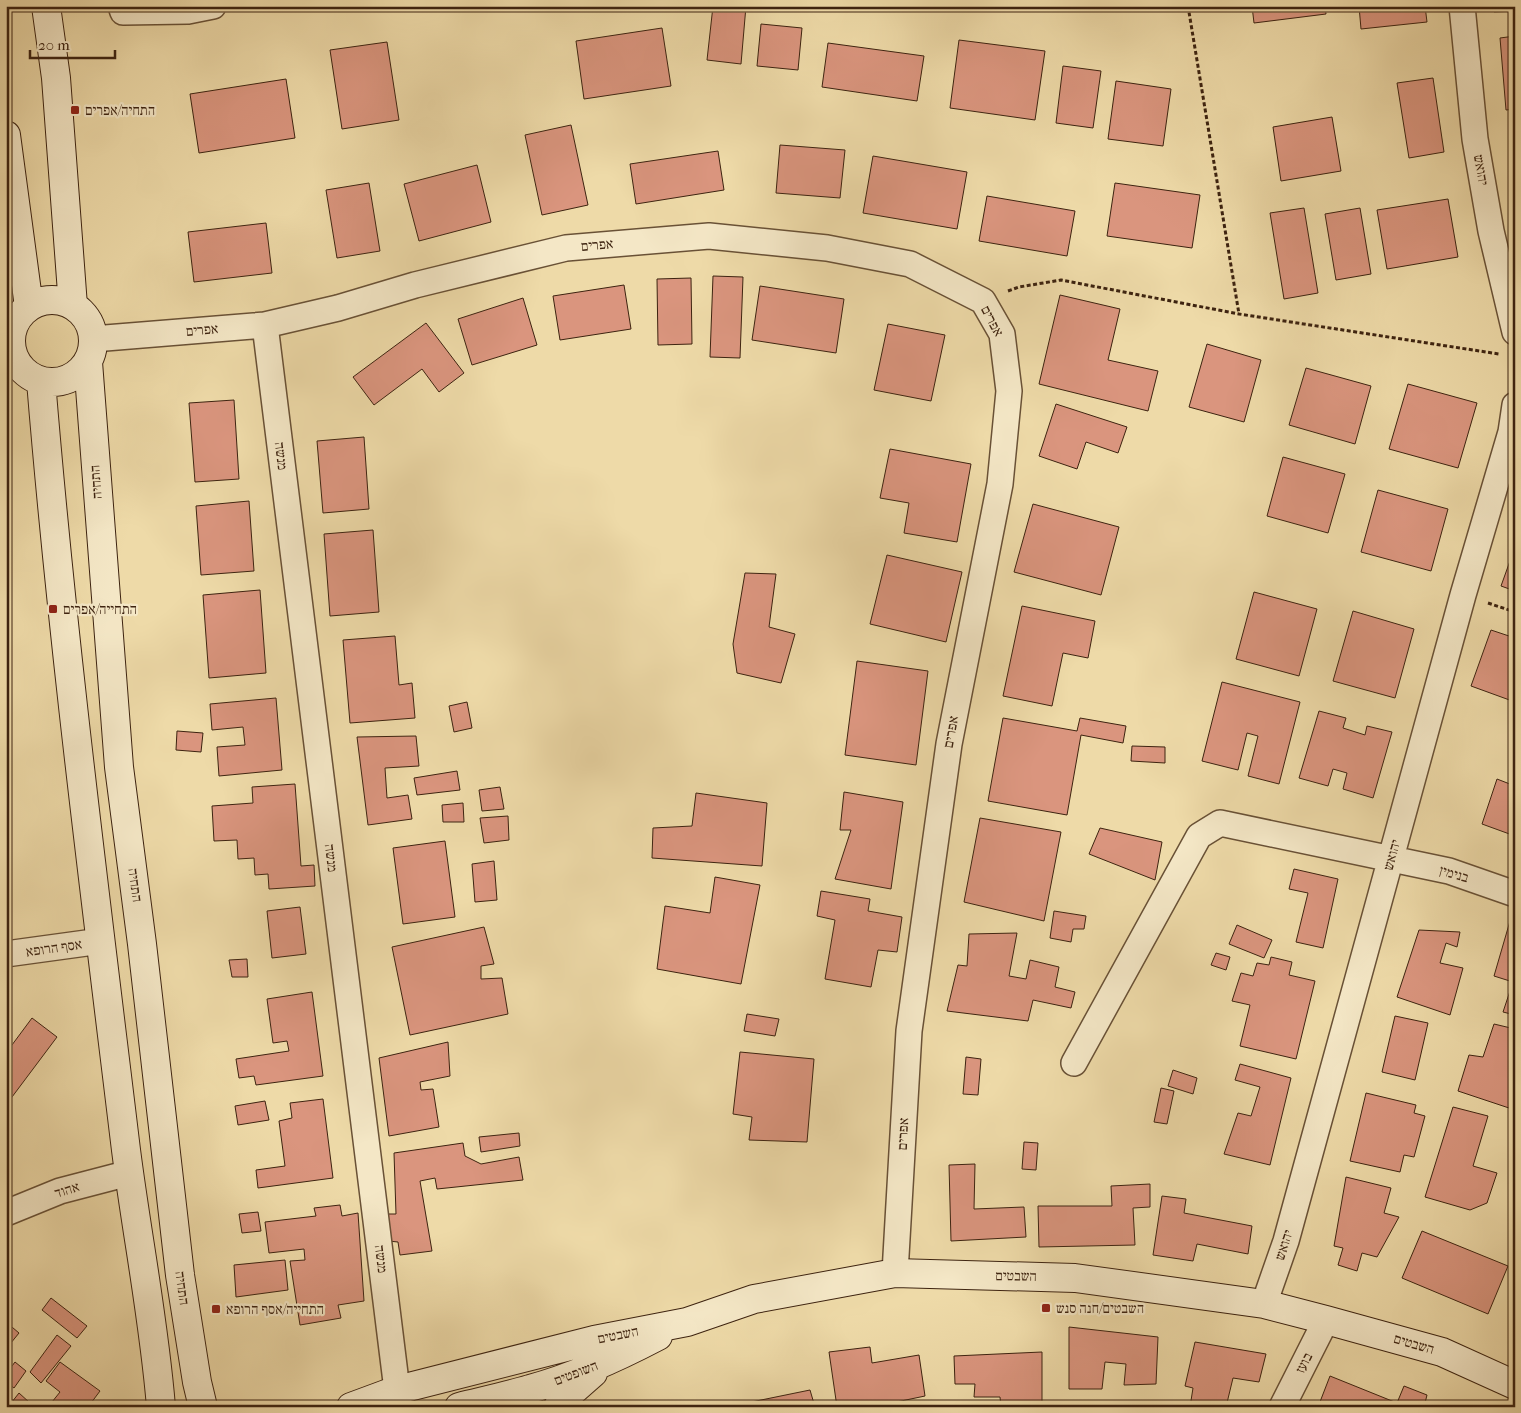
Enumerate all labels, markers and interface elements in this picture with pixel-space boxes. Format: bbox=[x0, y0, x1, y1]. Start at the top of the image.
scale bar bbox=[30, 28, 115, 60]
text: 20 m bbox=[38, 36, 70, 54]
place label: התחיה/אפרים bbox=[85, 102, 155, 119]
marker: התחיה/אפרים bbox=[69, 104, 81, 116]
street label: יהואש bbox=[1470, 153, 1492, 187]
street label: אפרים bbox=[580, 235, 614, 255]
street label: אפרים bbox=[977, 303, 1007, 339]
street label: אפרים bbox=[185, 320, 219, 340]
street label: מנשה bbox=[271, 441, 291, 471]
street label: התחיה bbox=[86, 464, 106, 500]
place label: התחייה/אפרים bbox=[63, 601, 137, 618]
marker: התחייה/אפרים bbox=[47, 603, 59, 615]
street label: אפרים bbox=[940, 714, 962, 750]
street label: יהואש bbox=[1380, 838, 1404, 872]
street label: מנשה bbox=[321, 843, 341, 873]
street label: בנימין bbox=[1437, 862, 1471, 886]
street label: התחיה bbox=[124, 867, 146, 903]
street label: אסף הרופא bbox=[25, 936, 83, 960]
street label: אפרים bbox=[894, 1117, 912, 1151]
street label: אהוד bbox=[53, 1178, 81, 1202]
street label: יהואש bbox=[1271, 1227, 1297, 1262]
street label: מנשה bbox=[371, 1244, 391, 1274]
street label: השבטים bbox=[995, 1267, 1037, 1285]
street label: התחיה bbox=[171, 1270, 193, 1306]
place label: השבטים/חנה סנש bbox=[1056, 1300, 1144, 1317]
place label: התחייה/אסף הרופא bbox=[226, 1301, 324, 1318]
marker: השבטים/חנה סנש bbox=[1040, 1302, 1052, 1314]
marker: התחייה/אסף הרופא bbox=[210, 1303, 222, 1315]
street label: השבטים bbox=[596, 1323, 640, 1347]
street label: השבטים bbox=[1392, 1330, 1436, 1358]
street label: בועז bbox=[1292, 1350, 1316, 1376]
street label: השופטים bbox=[552, 1357, 600, 1389]

